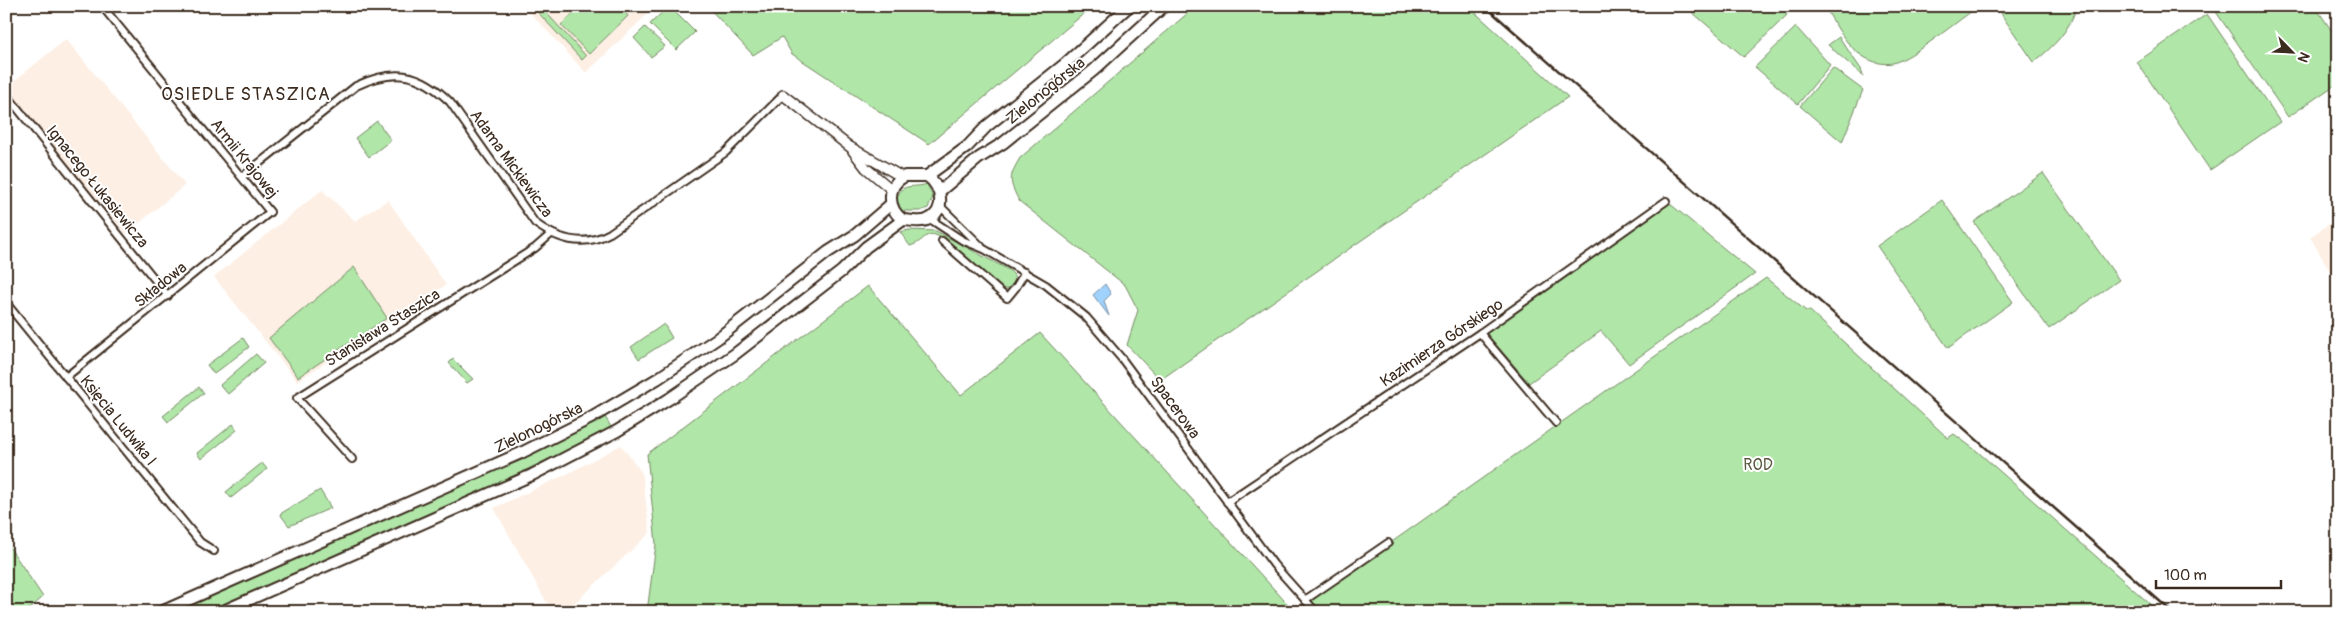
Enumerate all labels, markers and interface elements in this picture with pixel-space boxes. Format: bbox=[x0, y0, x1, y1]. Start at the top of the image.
north arrow bbox=[2266, 28, 2316, 78]
text: N bbox=[2294, 49, 2313, 65]
street label: Zielonogórska bbox=[1002, 53, 1089, 129]
district label: OSIEDLE STASZICA bbox=[161, 83, 331, 106]
street label: Adama Mickiewicza bbox=[465, 106, 557, 221]
street label: Armii Krajowej bbox=[206, 115, 282, 203]
street label: Ignacego Łukasiewicza bbox=[42, 121, 153, 252]
street label: Składowa bbox=[130, 258, 191, 312]
street label: Stanisława Staszica bbox=[321, 284, 444, 371]
street label: Kazimierza Górskiego bbox=[1376, 294, 1507, 391]
street label: Księcia Ludwika I bbox=[76, 371, 161, 470]
street label: Spacerowa bbox=[1146, 372, 1205, 443]
street label: Zielonogórska bbox=[491, 398, 586, 458]
park label: ROD bbox=[1743, 455, 1773, 475]
scale bar bbox=[2156, 558, 2282, 590]
text: 100 m bbox=[2164, 566, 2207, 585]

